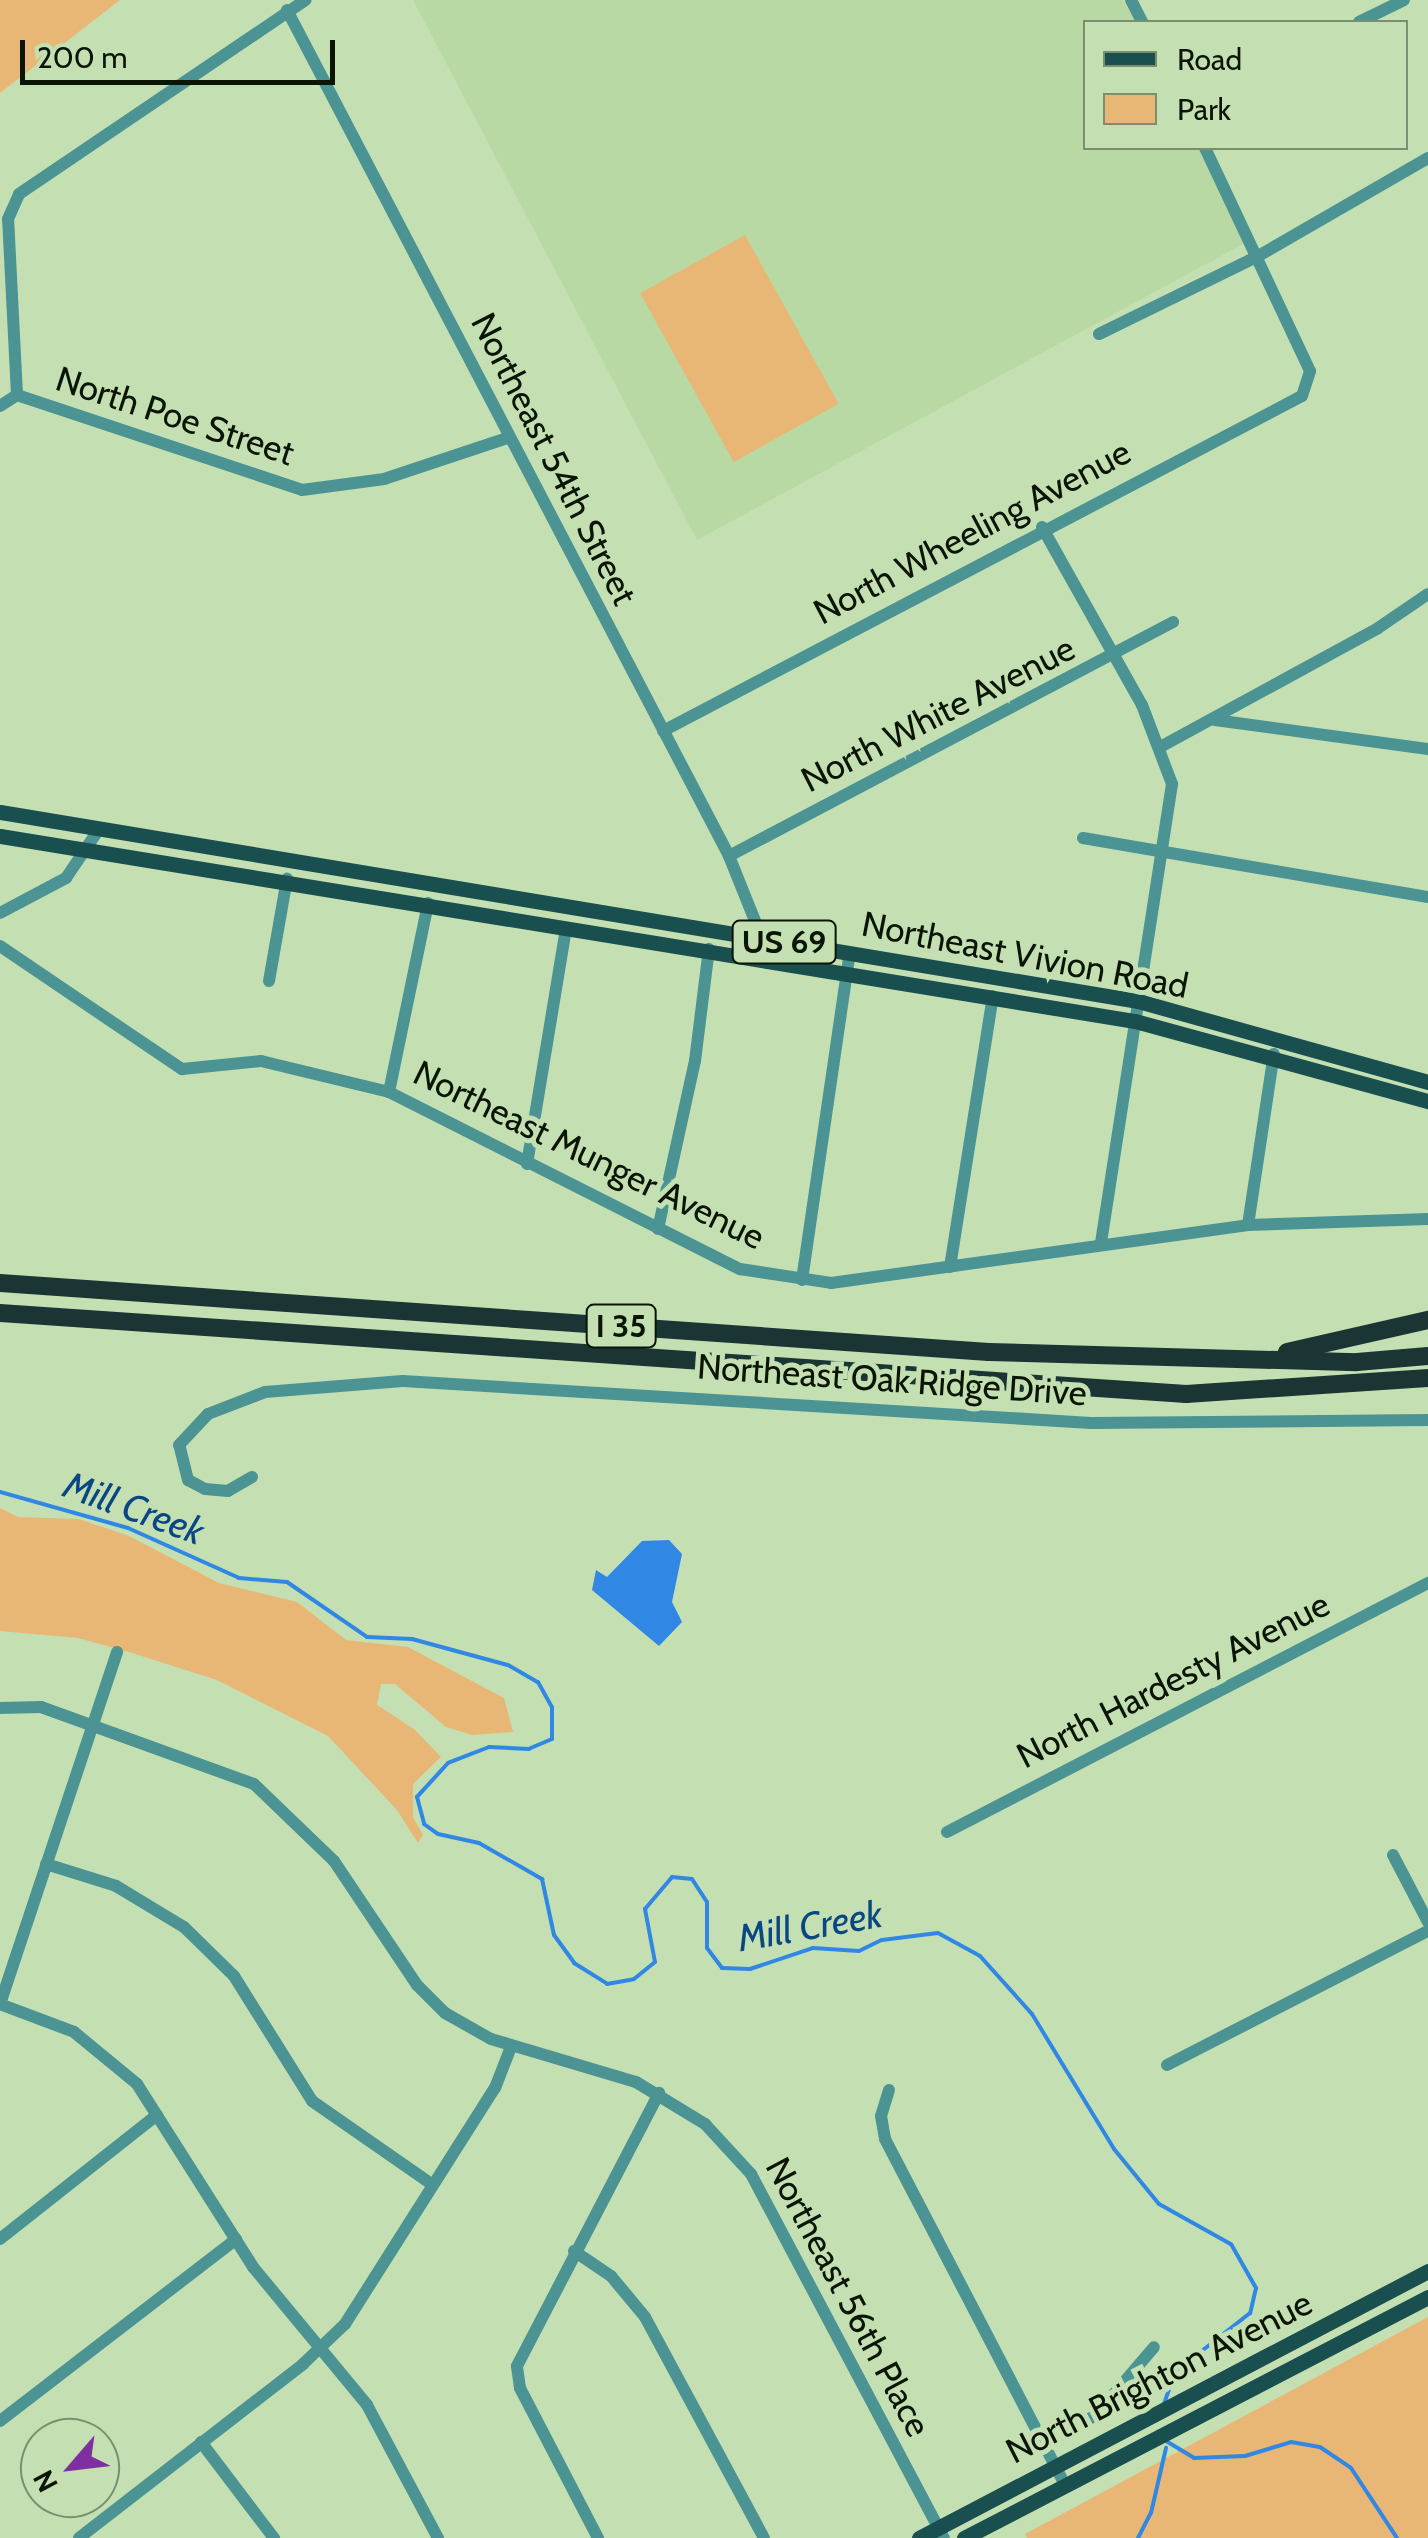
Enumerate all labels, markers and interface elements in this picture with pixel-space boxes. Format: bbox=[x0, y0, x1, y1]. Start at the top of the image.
scale bar bbox=[25, 20, 340, 82]
legend bbox=[1083, 20, 1408, 150]
text: 200 m bbox=[37, 39, 128, 76]
text: Road bbox=[1177, 41, 1242, 78]
text: Park bbox=[1177, 91, 1231, 128]
street label: Northeast 54th Street bbox=[462, 306, 646, 612]
street label: North Poe Street bbox=[51, 358, 299, 474]
street label: North Wheeling Avenue bbox=[806, 431, 1138, 633]
street label: North White Avenue bbox=[794, 627, 1082, 801]
street label: Northeast Vivion Road bbox=[858, 903, 1192, 1007]
road number: US 69 bbox=[732, 915, 836, 969]
street label: Northeast Munger Avenue bbox=[407, 1052, 771, 1258]
road number: I 35 bbox=[584, 1299, 658, 1353]
street label: Northeast Oak Ridge Drive bbox=[696, 1345, 1088, 1415]
water label: Mill Creek bbox=[58, 1462, 210, 1554]
street label: North Hardesty Avenue bbox=[1010, 1583, 1336, 1777]
water label: Mill Creek bbox=[734, 1891, 886, 1961]
street label: Northeast 56th Place bbox=[757, 2150, 939, 2444]
street label: North Brighton Avenue bbox=[999, 2282, 1319, 2472]
north arrow bbox=[20, 2418, 120, 2518]
text: N bbox=[26, 2464, 65, 2498]

